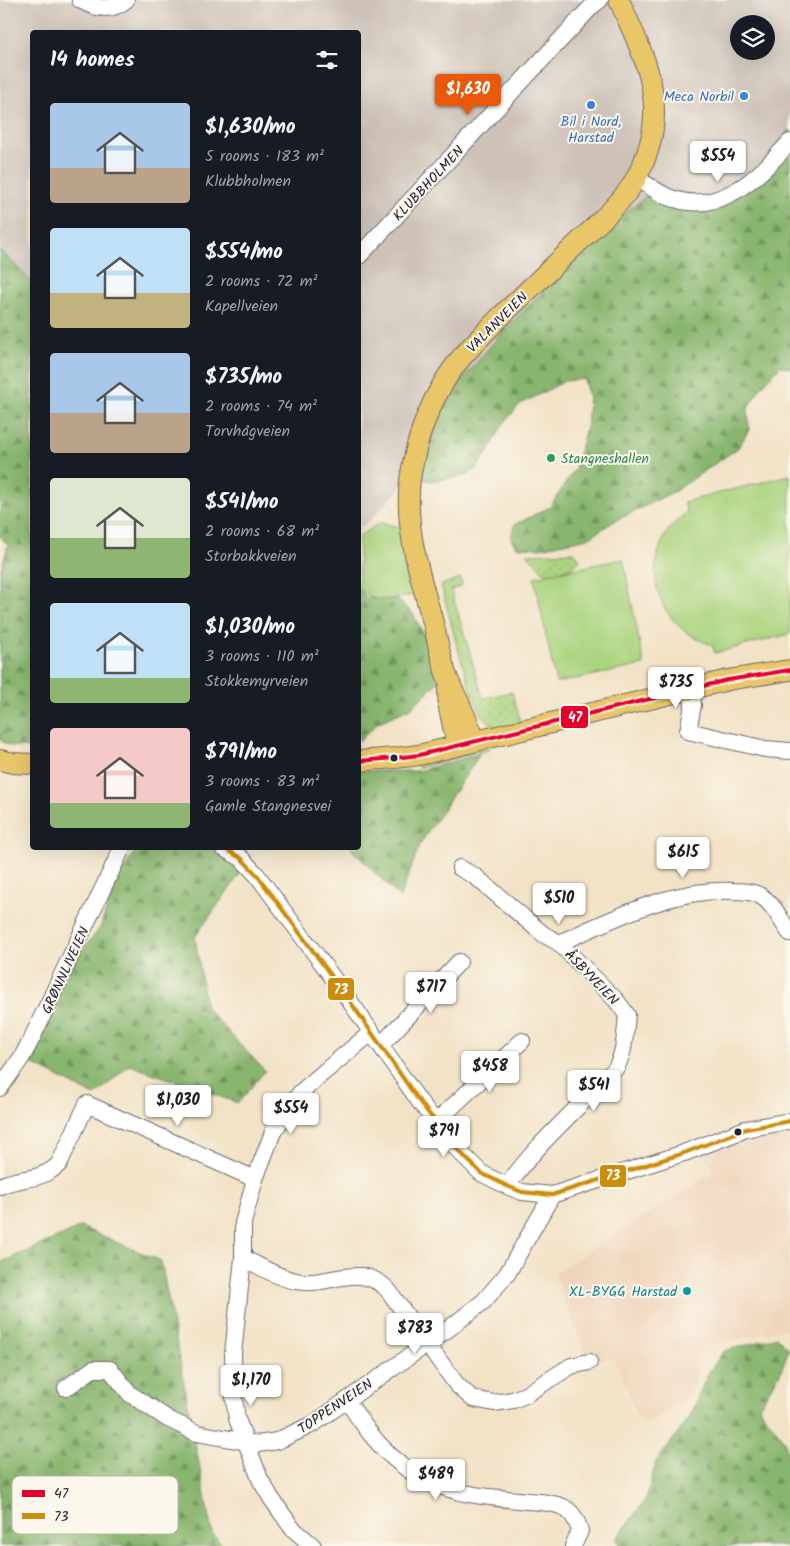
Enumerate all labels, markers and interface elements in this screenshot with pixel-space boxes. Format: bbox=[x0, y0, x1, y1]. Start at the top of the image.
map controls bbox=[730, 15, 775, 60]
button: layers bbox=[730, 15, 775, 60]
text: 14 homes bbox=[50, 44, 135, 77]
icon: filters bbox=[313, 46, 341, 74]
pin: $1,630 bbox=[427, 74, 509, 116]
text: $1,630 bbox=[446, 77, 490, 102]
place label: Meca Norbil bbox=[664, 86, 735, 108]
marker: Meca Norbil bbox=[738, 90, 750, 102]
marker: Bil i Nord, Harstad bbox=[585, 99, 597, 111]
text: $1,630/mo bbox=[205, 111, 296, 144]
place label: Bil i Nord, Harstad bbox=[561, 111, 621, 149]
icon: home bbox=[90, 123, 150, 183]
pin: $554 bbox=[688, 140, 748, 183]
street label: KLUBBHOLMEN bbox=[388, 141, 470, 226]
text: 5 rooms · 183 m² bbox=[205, 144, 324, 169]
text: $554 bbox=[701, 144, 735, 169]
text: Klubbholmen bbox=[205, 169, 291, 194]
text: $554/mo bbox=[205, 236, 283, 269]
icon: home bbox=[90, 248, 150, 308]
text: 2 rooms · 72 m² bbox=[205, 269, 317, 294]
street label: VALANVEIEN bbox=[462, 287, 534, 359]
text: Kapellveien bbox=[205, 294, 278, 319]
text: $735/mo bbox=[205, 361, 282, 394]
icon: home bbox=[90, 373, 150, 433]
text: 2 rooms · 74 m² bbox=[205, 394, 317, 419]
text: Torvhågveien bbox=[205, 419, 290, 444]
place label: Stangneshallen bbox=[561, 448, 649, 470]
marker: Stangneshallen bbox=[545, 452, 557, 464]
text: $541/mo bbox=[205, 486, 279, 519]
icon: home bbox=[90, 498, 150, 558]
text: 2 rooms · 68 m² bbox=[205, 519, 319, 544]
text: Storbakkveien bbox=[205, 544, 297, 569]
text: $1,030/mo bbox=[205, 611, 295, 644]
icon: home bbox=[90, 623, 150, 683]
text: 3 rooms · 110 m² bbox=[205, 644, 319, 669]
pin: $735 bbox=[646, 666, 706, 709]
text: Stokkemyrveien bbox=[205, 669, 308, 694]
text: $735 bbox=[659, 670, 693, 695]
line badge: 47 bbox=[560, 705, 589, 729]
text: 47 bbox=[568, 707, 583, 729]
text: $791/mo bbox=[205, 736, 277, 769]
icon: home bbox=[90, 748, 150, 808]
unlabelled marker bbox=[389, 753, 399, 763]
text: 3 rooms · 83 m² bbox=[205, 769, 319, 794]
text: Gamle Stangnesvei bbox=[205, 794, 331, 819]
pin: $615 bbox=[653, 836, 713, 879]
text: $615 bbox=[667, 840, 699, 865]
pin: $510 bbox=[529, 882, 589, 925]
text: $510 bbox=[544, 886, 574, 911]
street label: GRØNNLIVEIEN bbox=[36, 923, 96, 1018]
street label: ÅSBYVEIEN bbox=[559, 945, 624, 1011]
pin: $717 bbox=[401, 972, 461, 1014]
text: $717 bbox=[416, 975, 446, 1000]
line badge: 73 bbox=[327, 977, 355, 1001]
text: 73 bbox=[334, 979, 348, 1001]
pin: $458 bbox=[460, 1050, 520, 1093]
text: $458 bbox=[472, 1054, 508, 1079]
pin: $541 bbox=[564, 1070, 624, 1112]
text: $541 bbox=[578, 1073, 610, 1098]
pin: $1,030 bbox=[137, 1084, 219, 1127]
text: $1,030 bbox=[156, 1088, 200, 1113]
pin: $554 bbox=[261, 1092, 321, 1135]
text: $554 bbox=[274, 1096, 308, 1121]
pin: $791 bbox=[414, 1116, 474, 1158]
text: $791 bbox=[429, 1119, 459, 1144]
unlabelled marker bbox=[733, 1127, 743, 1137]
line badge: 73 bbox=[599, 1164, 627, 1188]
text: 73 bbox=[606, 1165, 620, 1187]
place label: XL-BYGG Harstad bbox=[569, 1281, 678, 1303]
marker: XL-BYGG Harstad bbox=[681, 1285, 693, 1297]
pin: $783 bbox=[385, 1312, 445, 1355]
text: $783 bbox=[397, 1316, 433, 1341]
pin: $1,170 bbox=[210, 1364, 292, 1407]
text: $1,170 bbox=[231, 1368, 271, 1393]
street label: TOPPENVEIEN bbox=[294, 1373, 378, 1440]
pin: $489 bbox=[406, 1458, 466, 1501]
text: $489 bbox=[418, 1462, 454, 1487]
legend bbox=[12, 1476, 178, 1534]
text: 47 bbox=[54, 1483, 69, 1505]
text: 73 bbox=[54, 1506, 68, 1528]

